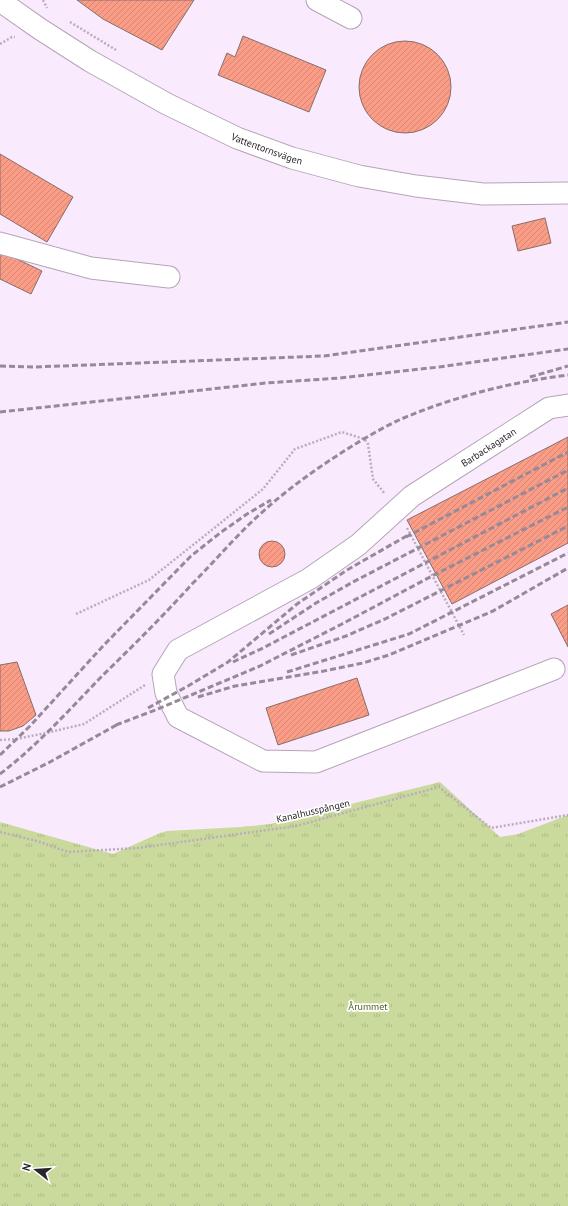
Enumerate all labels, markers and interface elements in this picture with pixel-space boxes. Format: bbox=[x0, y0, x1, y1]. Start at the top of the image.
street label: Vattentornsvägen bbox=[228, 129, 304, 167]
street label: Barbackagatan bbox=[458, 424, 518, 469]
street label: Kanalhusspången bbox=[275, 796, 351, 826]
park label: Årummet bbox=[348, 1000, 388, 1013]
north arrow bbox=[16, 1150, 56, 1190]
text: N bbox=[19, 1162, 34, 1173]

